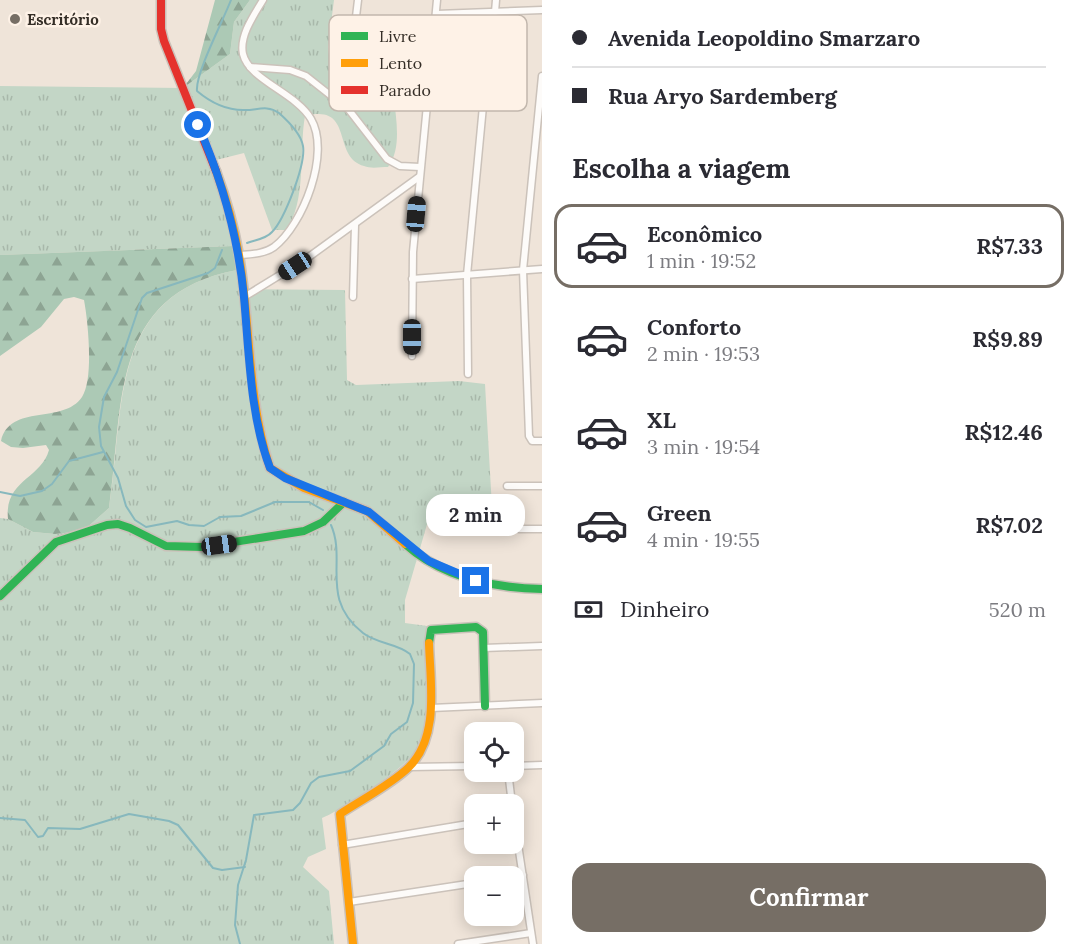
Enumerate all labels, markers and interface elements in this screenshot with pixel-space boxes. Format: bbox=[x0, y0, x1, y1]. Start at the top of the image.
place label: Escritório bbox=[27, 10, 99, 29]
marker: Escritório bbox=[8, 12, 22, 26]
legend bbox=[329, 15, 527, 111]
text: Avenida Leopoldino Smarzaro bbox=[608, 24, 920, 52]
text: Livre bbox=[379, 26, 417, 46]
text: Lento bbox=[379, 53, 422, 73]
text: Parado bbox=[379, 80, 431, 100]
text: Rua Aryo Sardemberg bbox=[608, 82, 837, 110]
route start bbox=[184, 111, 211, 138]
text: Escolha a viagem bbox=[572, 151, 790, 185]
car bbox=[405, 195, 427, 233]
icon: car bbox=[575, 219, 629, 273]
text: Econômico bbox=[647, 220, 762, 248]
text: R$7.33 bbox=[976, 232, 1043, 260]
text: 1 min · 19:52 bbox=[647, 248, 756, 273]
car bbox=[275, 249, 315, 283]
icon: car bbox=[575, 312, 629, 366]
text: Conforto bbox=[647, 313, 741, 341]
car bbox=[403, 319, 421, 355]
text: R$9.89 bbox=[972, 325, 1043, 353]
text: 2 min · 19:53 bbox=[647, 341, 760, 366]
icon: car bbox=[575, 405, 629, 459]
text: XL bbox=[647, 406, 676, 434]
text: R$12.46 bbox=[965, 418, 1043, 446]
text: 3 min · 19:54 bbox=[647, 434, 760, 459]
callout: 2 min bbox=[426, 494, 526, 536]
icon: car bbox=[575, 498, 629, 552]
text: Green bbox=[647, 499, 712, 527]
text: 2 min bbox=[449, 502, 502, 527]
text: R$7.02 bbox=[976, 511, 1043, 539]
text: 4 min · 19:55 bbox=[647, 527, 760, 552]
car bbox=[200, 534, 238, 556]
route end bbox=[462, 567, 489, 594]
icon: cash bbox=[572, 593, 605, 626]
text: Dinheiro bbox=[620, 595, 709, 623]
text: 520 m bbox=[989, 597, 1046, 622]
map controls bbox=[464, 722, 524, 926]
button: locate bbox=[464, 722, 524, 782]
button: + bbox=[464, 794, 524, 854]
button: Confirmar bbox=[572, 863, 1046, 932]
button: − bbox=[464, 866, 524, 926]

